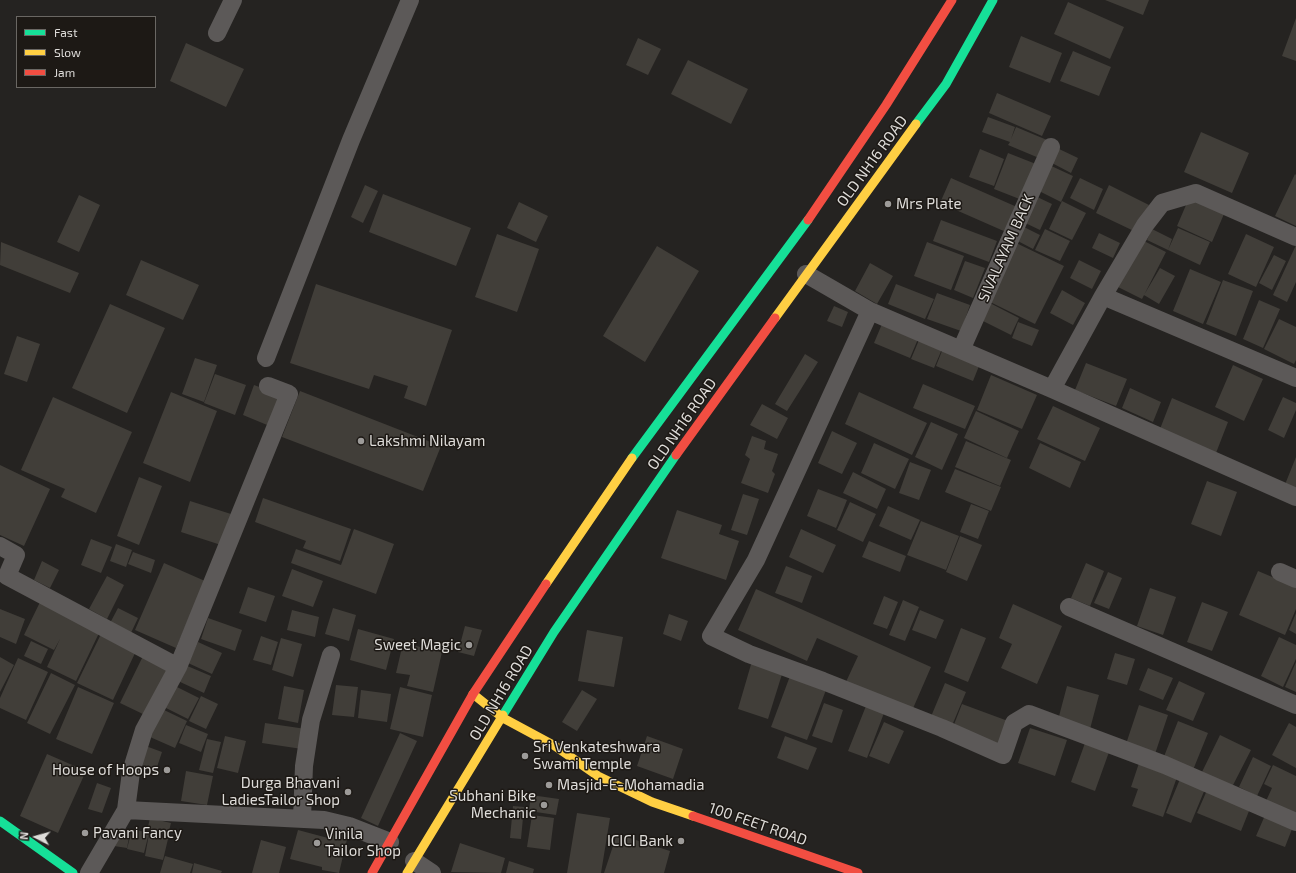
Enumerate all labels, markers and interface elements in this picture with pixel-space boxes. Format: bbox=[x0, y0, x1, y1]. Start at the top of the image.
legend bbox=[16, 16, 156, 88]
text: Fast bbox=[54, 25, 77, 39]
text: Slow bbox=[54, 45, 81, 59]
text: Jam bbox=[54, 65, 75, 79]
street label: OLD NH16 ROAD bbox=[833, 112, 911, 210]
street label: SIVALAYAM BACK bbox=[974, 191, 1038, 305]
place label: Mrs Plate bbox=[896, 195, 961, 213]
marker: Mrs Plate bbox=[883, 199, 893, 209]
street label: OLD NH16 ROAD bbox=[644, 375, 720, 473]
place label: Lakshmi Nilayam bbox=[369, 432, 485, 450]
marker: Lakshmi Nilayam bbox=[356, 436, 366, 446]
place label: Sweet Magic bbox=[374, 636, 461, 654]
marker: Sweet Magic bbox=[464, 640, 474, 650]
street label: OLD NH16 ROAD bbox=[465, 642, 537, 744]
place label: Sri Venkateshwara Swami Temple bbox=[533, 738, 661, 773]
marker: Sri Venkateshwara Swami Temple bbox=[520, 751, 530, 761]
place label: House of Hoops bbox=[52, 761, 159, 779]
marker: House of Hoops bbox=[162, 765, 172, 775]
place label: Durga Bhavani LadiesTailor Shop bbox=[222, 774, 340, 809]
place label: Masjid-E-Mohamadia bbox=[557, 776, 704, 794]
marker: Masjid-E-Mohamadia bbox=[544, 780, 554, 790]
marker: Durga Bhavani LadiesTailor Shop bbox=[343, 787, 353, 797]
place label: Subhani Bike Mechanic bbox=[449, 787, 536, 822]
street label: 100 FEET ROAD bbox=[706, 799, 810, 849]
marker: Subhani Bike Mechanic bbox=[539, 800, 549, 810]
north arrow bbox=[16, 817, 56, 857]
place label: Pavani Fancy bbox=[93, 824, 182, 842]
place label: Vinila Tailor Shop bbox=[325, 825, 401, 860]
marker: Pavani Fancy bbox=[80, 828, 90, 838]
text: N bbox=[17, 831, 30, 840]
place label: ICICI Bank bbox=[607, 832, 673, 850]
marker: ICICI Bank bbox=[676, 836, 686, 846]
marker: Vinila Tailor Shop bbox=[312, 838, 322, 848]

